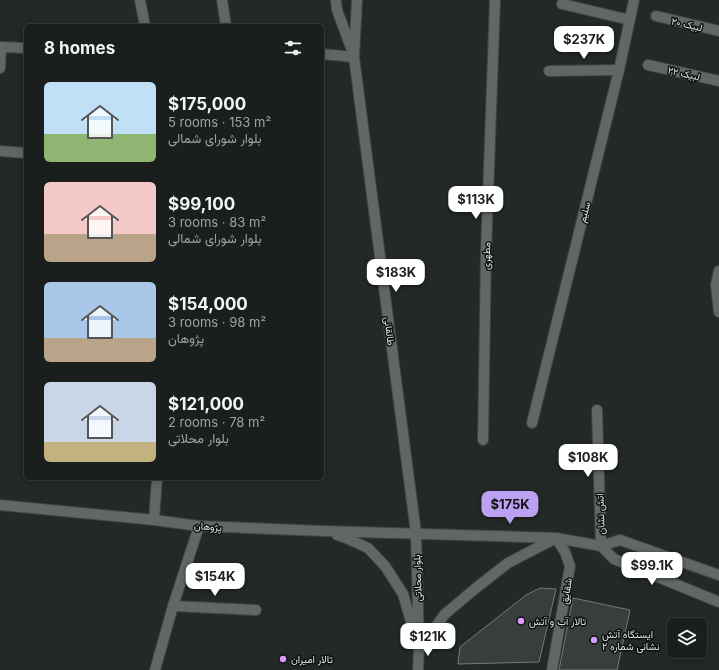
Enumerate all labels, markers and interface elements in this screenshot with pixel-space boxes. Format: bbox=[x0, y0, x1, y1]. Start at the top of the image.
street label: لبیک ۲۰ bbox=[670, 15, 704, 34]
pin: $237K bbox=[556, 26, 612, 60]
text: $237K bbox=[563, 31, 605, 47]
icon: filters bbox=[282, 37, 304, 59]
text: 8 homes bbox=[44, 38, 115, 58]
street label: لبیک ۲۲ bbox=[667, 63, 701, 84]
text: $175,000 bbox=[168, 94, 246, 114]
icon: home bbox=[76, 98, 124, 146]
text: 5 rooms · 153 m² bbox=[168, 114, 271, 130]
text: بلوار شورای شمالی bbox=[168, 130, 262, 146]
pin: $113K bbox=[448, 186, 504, 220]
text: $113K bbox=[457, 191, 495, 207]
text: $99,100 bbox=[168, 194, 235, 214]
icon: home bbox=[76, 198, 124, 246]
street label: سلیم bbox=[576, 200, 593, 224]
text: 3 rooms · 83 m² bbox=[168, 214, 266, 230]
text: بلوار شورای شمالی bbox=[168, 230, 262, 246]
street label: مطهری bbox=[480, 242, 493, 270]
pin: $183K bbox=[368, 259, 424, 293]
text: $183K bbox=[376, 264, 416, 280]
text: $154,000 bbox=[168, 294, 248, 314]
icon: home bbox=[76, 298, 124, 346]
text: 3 rooms · 98 m² bbox=[168, 314, 266, 330]
street label: طالقانی bbox=[381, 316, 398, 347]
text: پژوهان bbox=[168, 330, 204, 346]
text: $121,000 bbox=[168, 394, 244, 414]
icon: home bbox=[76, 398, 124, 446]
text: 2 rooms · 78 m² bbox=[168, 414, 265, 430]
text: بلوار محلاتی bbox=[168, 430, 229, 446]
pin: $108K bbox=[560, 444, 616, 478]
text: $108K bbox=[568, 449, 608, 465]
pin: $175K bbox=[482, 491, 538, 525]
street label: اتش نشان bbox=[593, 493, 608, 535]
text: $175K bbox=[490, 496, 530, 512]
street label: پژوهان bbox=[193, 519, 222, 535]
pin: $99.1K bbox=[619, 552, 685, 586]
street label: بلوار محلاتی bbox=[410, 554, 425, 602]
text: $99.1K bbox=[630, 557, 674, 573]
pin: $154K bbox=[187, 563, 243, 597]
text: $154K bbox=[195, 568, 235, 584]
street label: شقایق bbox=[558, 577, 575, 605]
place label: تالار آب و آتش bbox=[529, 615, 586, 628]
marker: تالار آب و آتش bbox=[516, 616, 526, 626]
map controls bbox=[667, 618, 707, 658]
button: layers bbox=[667, 618, 707, 658]
pin: $121K bbox=[400, 623, 456, 657]
text: $121K bbox=[409, 628, 447, 644]
place label: ایستگاه آتش نشانی شماره ۲ bbox=[602, 628, 660, 653]
marker: ایستگاه آتش نشانی شماره ۲ bbox=[589, 635, 599, 645]
place label: تالار امیران bbox=[291, 653, 333, 666]
marker: تالار امیران bbox=[278, 654, 288, 664]

